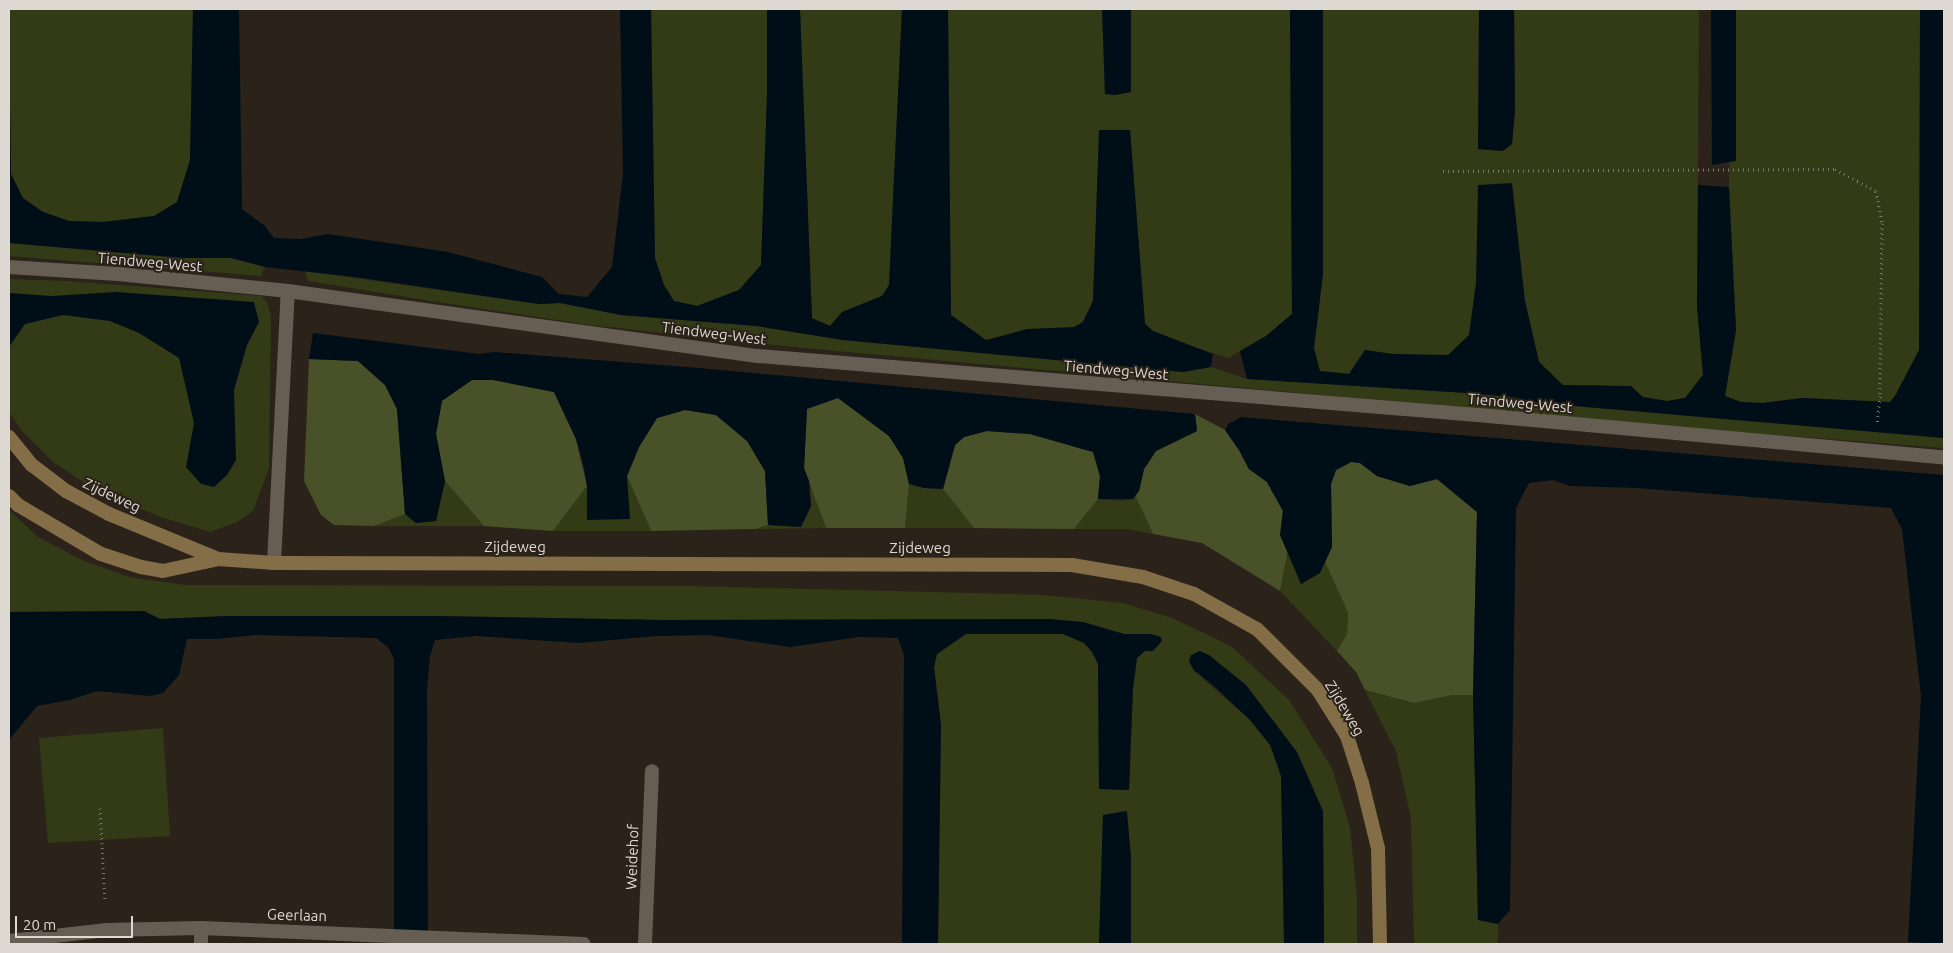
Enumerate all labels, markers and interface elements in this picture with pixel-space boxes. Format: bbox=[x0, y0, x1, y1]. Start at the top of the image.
street label: Tiendweg-West bbox=[97, 248, 203, 276]
street label: Tiendweg-West bbox=[661, 318, 767, 348]
street label: Tiendweg-West bbox=[1063, 356, 1169, 384]
street label: Tiendweg-West bbox=[1467, 389, 1573, 417]
street label: Zijdeweg bbox=[80, 474, 144, 516]
street label: Zijdeweg bbox=[484, 538, 546, 556]
street label: Zijdeweg bbox=[889, 539, 951, 557]
street label: Zijdeweg bbox=[1321, 677, 1369, 739]
street label: Weidehof bbox=[622, 824, 642, 890]
street label: Geerlaan bbox=[267, 905, 327, 925]
scale bar bbox=[18, 906, 135, 938]
text: 20 m bbox=[23, 916, 56, 933]

